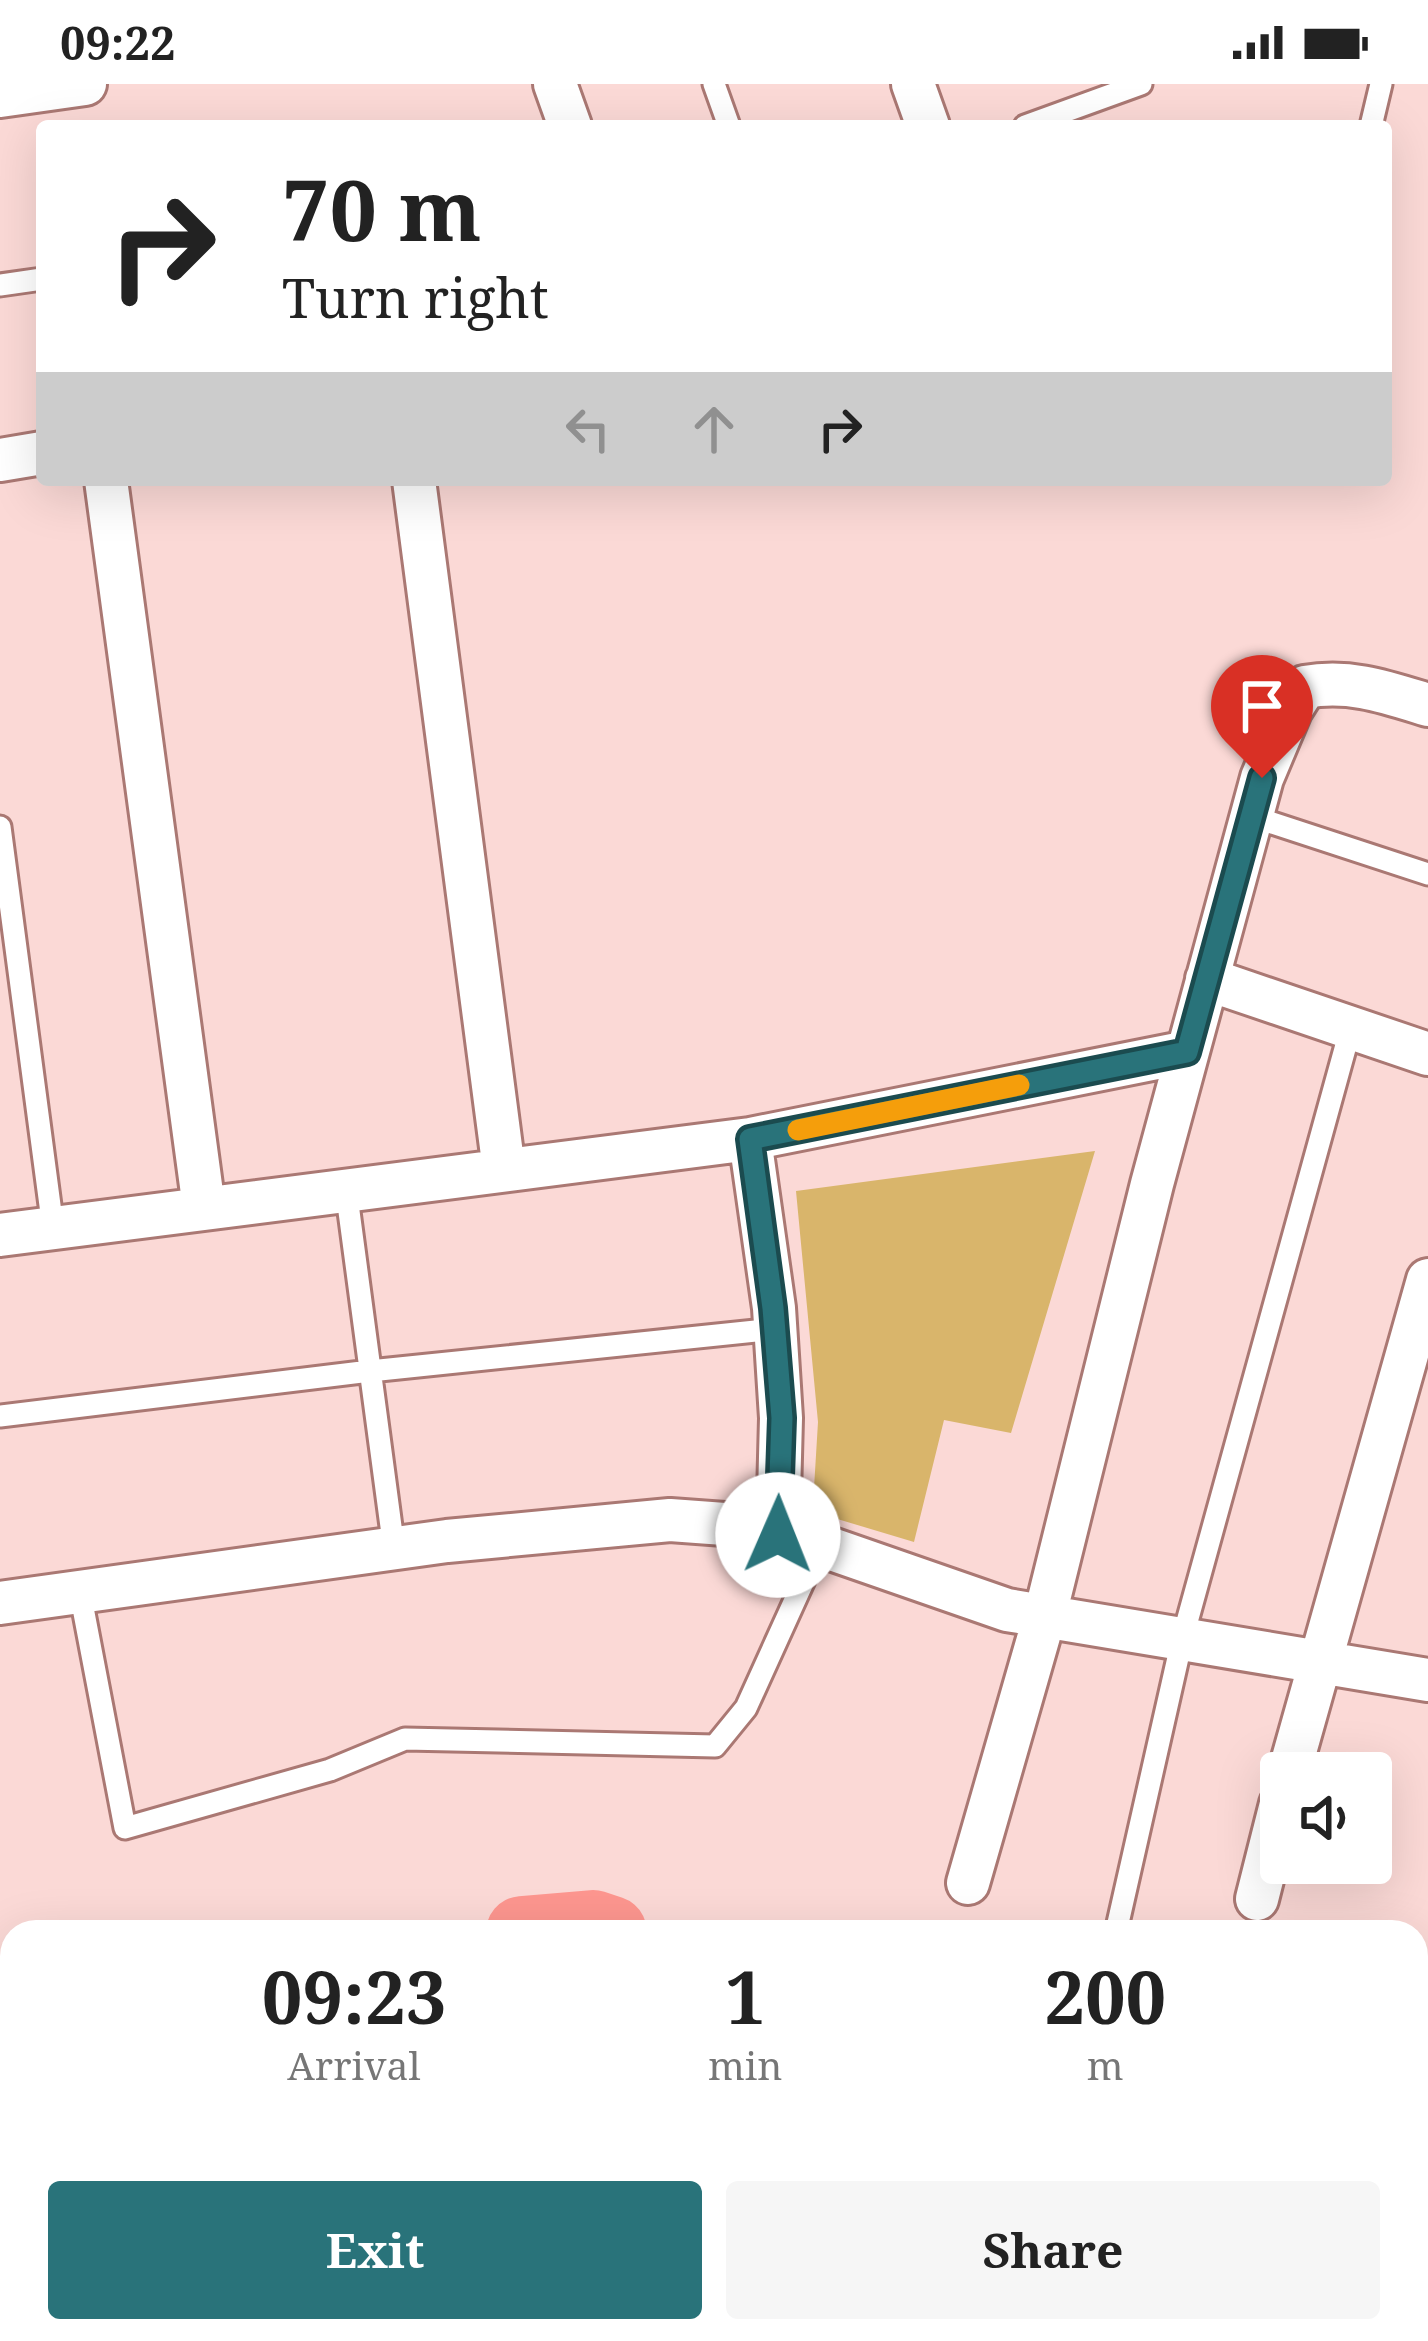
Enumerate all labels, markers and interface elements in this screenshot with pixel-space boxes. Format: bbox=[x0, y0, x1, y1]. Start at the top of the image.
text: 09:22 bbox=[60, 12, 175, 73]
text: 70 m bbox=[282, 151, 482, 266]
icon: right bbox=[84, 168, 240, 324]
text: Turn right bbox=[282, 260, 549, 334]
icon: left bbox=[555, 396, 621, 462]
icon: ahead bbox=[681, 396, 747, 462]
icon: right bbox=[807, 396, 873, 462]
pin bbox=[1211, 655, 1313, 778]
icon: arrive bbox=[1229, 673, 1295, 739]
position arrow bbox=[715, 1472, 841, 1598]
map controls bbox=[1260, 1752, 1392, 1884]
button: sound bbox=[1260, 1752, 1392, 1884]
text: 09:23 bbox=[262, 1947, 446, 2045]
text: 1 bbox=[725, 1947, 766, 2045]
text: 200 bbox=[1044, 1947, 1166, 2045]
text: Arrival bbox=[287, 2038, 421, 2091]
text: min bbox=[708, 2038, 783, 2091]
text: m bbox=[1087, 2038, 1124, 2091]
button: Exit bbox=[48, 2181, 702, 2319]
button: Share bbox=[726, 2181, 1380, 2319]

